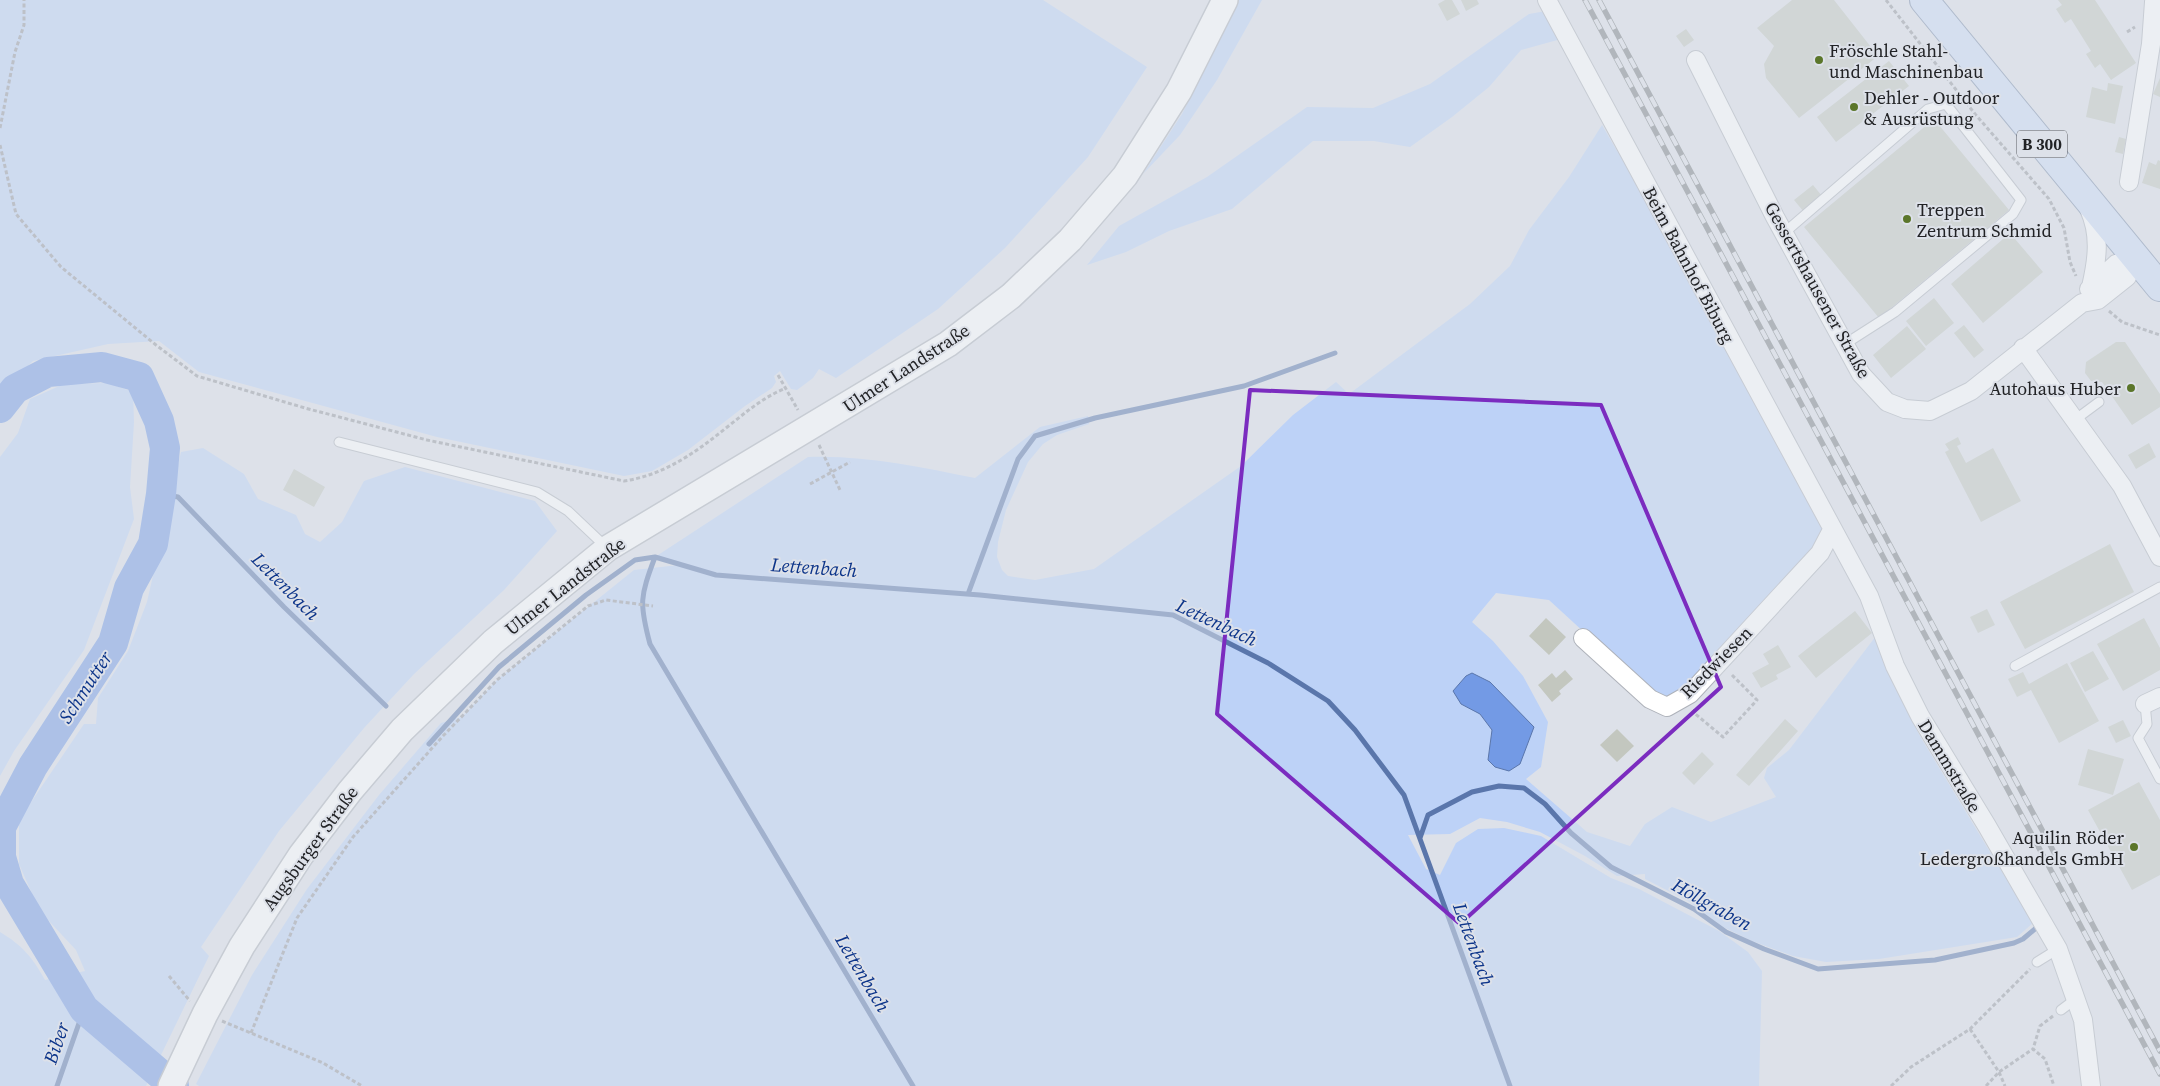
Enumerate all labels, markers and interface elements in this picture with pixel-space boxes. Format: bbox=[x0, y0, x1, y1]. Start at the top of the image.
place label: Fröschle Stahl- und Maschinenbau bbox=[1829, 38, 1983, 84]
marker: Fröschle Stahl- und Maschinenbau bbox=[1813, 54, 1825, 66]
place label: Dehler - Outdoor & Ausrüstung bbox=[1864, 85, 2000, 131]
marker: Dehler - Outdoor & Ausrüstung bbox=[1848, 101, 1860, 113]
road number: B 300 bbox=[2017, 130, 2067, 158]
street label: Beim Bahnhof Biburg bbox=[1637, 182, 1741, 348]
street label: Gessertshausener Straße bbox=[1759, 197, 1877, 383]
place label: Treppen Zentrum Schmid bbox=[1917, 197, 2052, 243]
marker: Treppen Zentrum Schmid bbox=[1901, 213, 1913, 225]
street label: Ulmer Landstraße bbox=[838, 318, 974, 418]
place label: Autohaus Huber bbox=[1989, 376, 2121, 401]
marker: Autohaus Huber bbox=[2125, 382, 2137, 394]
street label: Ulmer Landstraße bbox=[500, 531, 630, 641]
water label: Lettenbach bbox=[246, 546, 326, 626]
water label: Lettenbach bbox=[769, 551, 859, 583]
water label: Lettenbach bbox=[1171, 592, 1262, 652]
street label: Riedwiesen bbox=[1674, 620, 1758, 704]
water label: Schmutter bbox=[52, 645, 119, 728]
street label: Dammstraße bbox=[1912, 715, 1988, 817]
street label: Augsburger Straße bbox=[256, 781, 364, 915]
place label: Aquilin Röder Ledergroßhandels GmbH bbox=[1920, 825, 2124, 871]
marker: Aquilin Röder Ledergroßhandels GmbH bbox=[2128, 841, 2140, 853]
water label: Höllgraben bbox=[1667, 871, 1757, 937]
water label: Lettenbach bbox=[1447, 898, 1501, 990]
water label: Lettenbach bbox=[829, 928, 897, 1017]
water label: Biber bbox=[36, 1017, 76, 1068]

